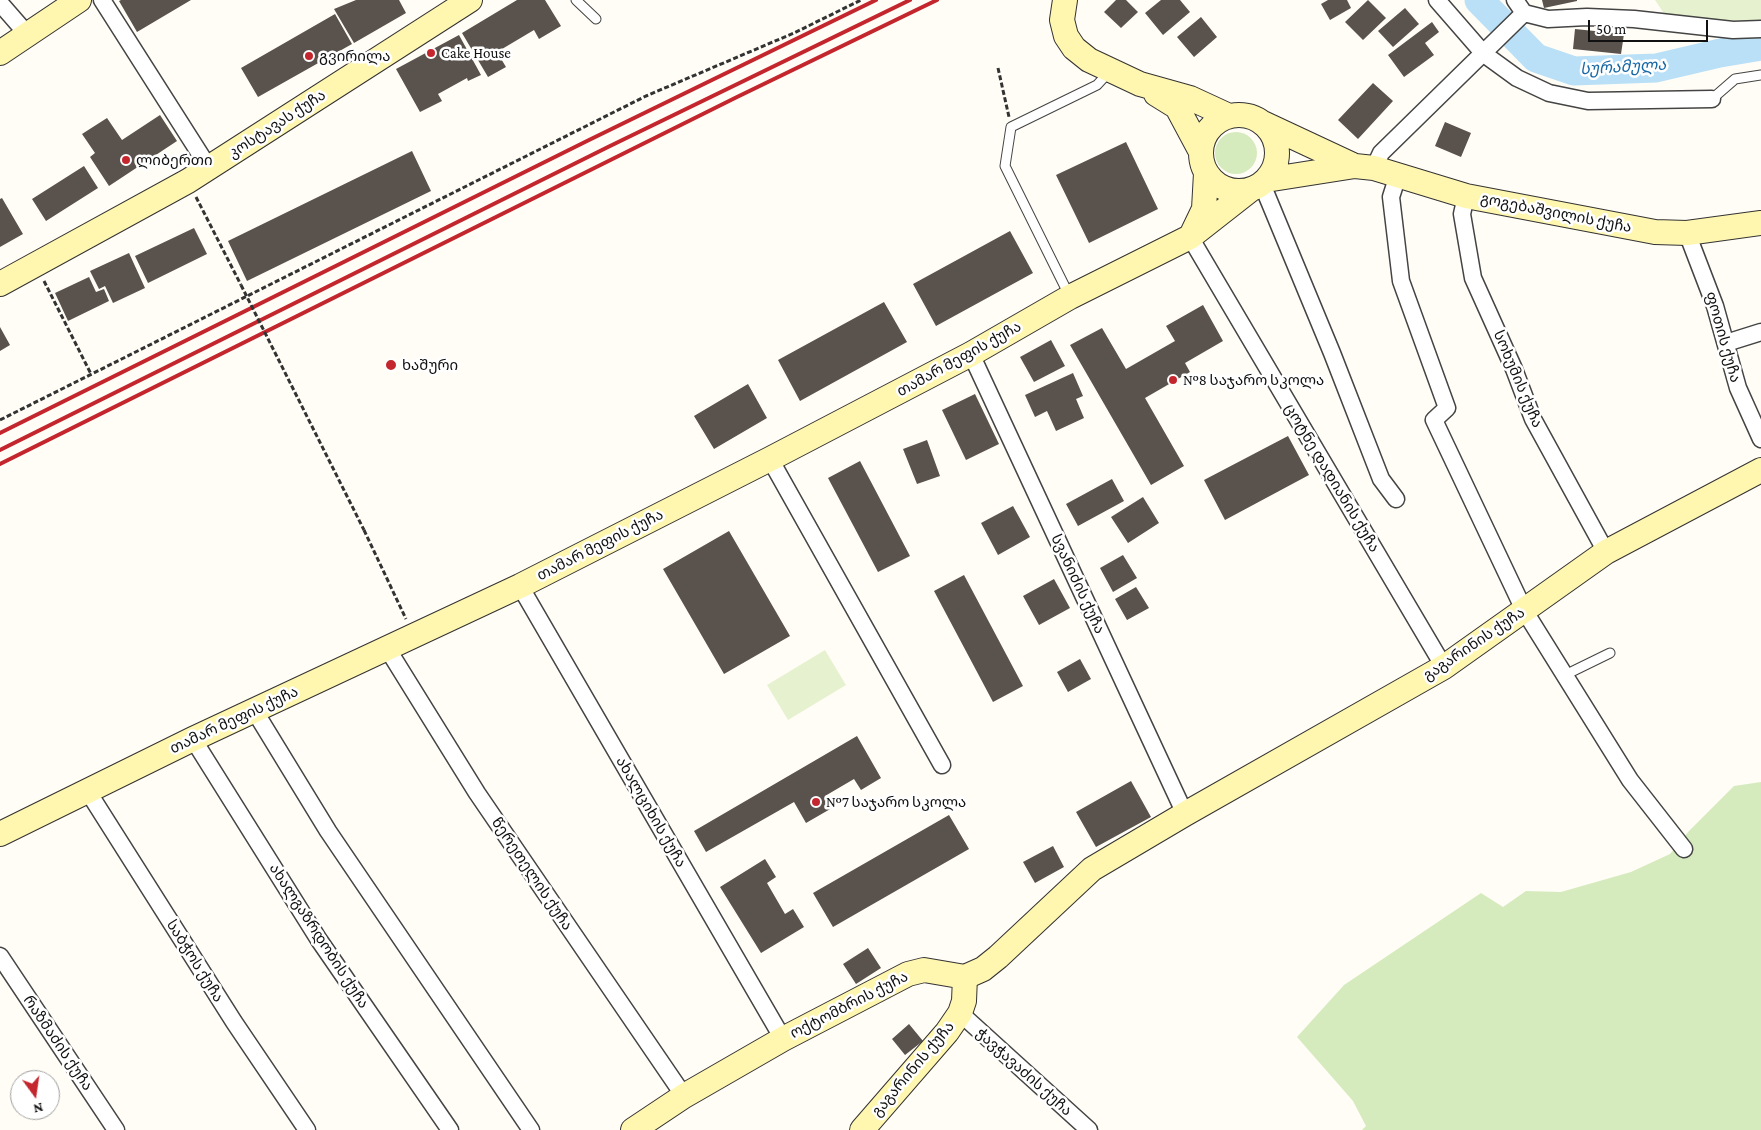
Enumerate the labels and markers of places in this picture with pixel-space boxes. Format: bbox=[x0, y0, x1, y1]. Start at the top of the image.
place label: Cake House bbox=[441, 44, 511, 62]
place label: გვირილა bbox=[319, 47, 390, 65]
marker: Cake House bbox=[425, 47, 437, 59]
marker: გვირილა bbox=[303, 50, 315, 62]
place label: ლიბერთი bbox=[136, 151, 213, 169]
marker: ლიბერთი bbox=[120, 154, 132, 166]
place label: ხაშური bbox=[402, 356, 458, 374]
marker: ხაშური bbox=[384, 358, 398, 372]
place label: №8 საჯარო სკოლა bbox=[1183, 371, 1324, 389]
marker: №8 საჯარო სკოლა bbox=[1167, 374, 1179, 386]
place label: №7 საჯარო სკოლა bbox=[826, 793, 966, 811]
marker: №7 საჯარო სკოლა bbox=[810, 796, 822, 808]

